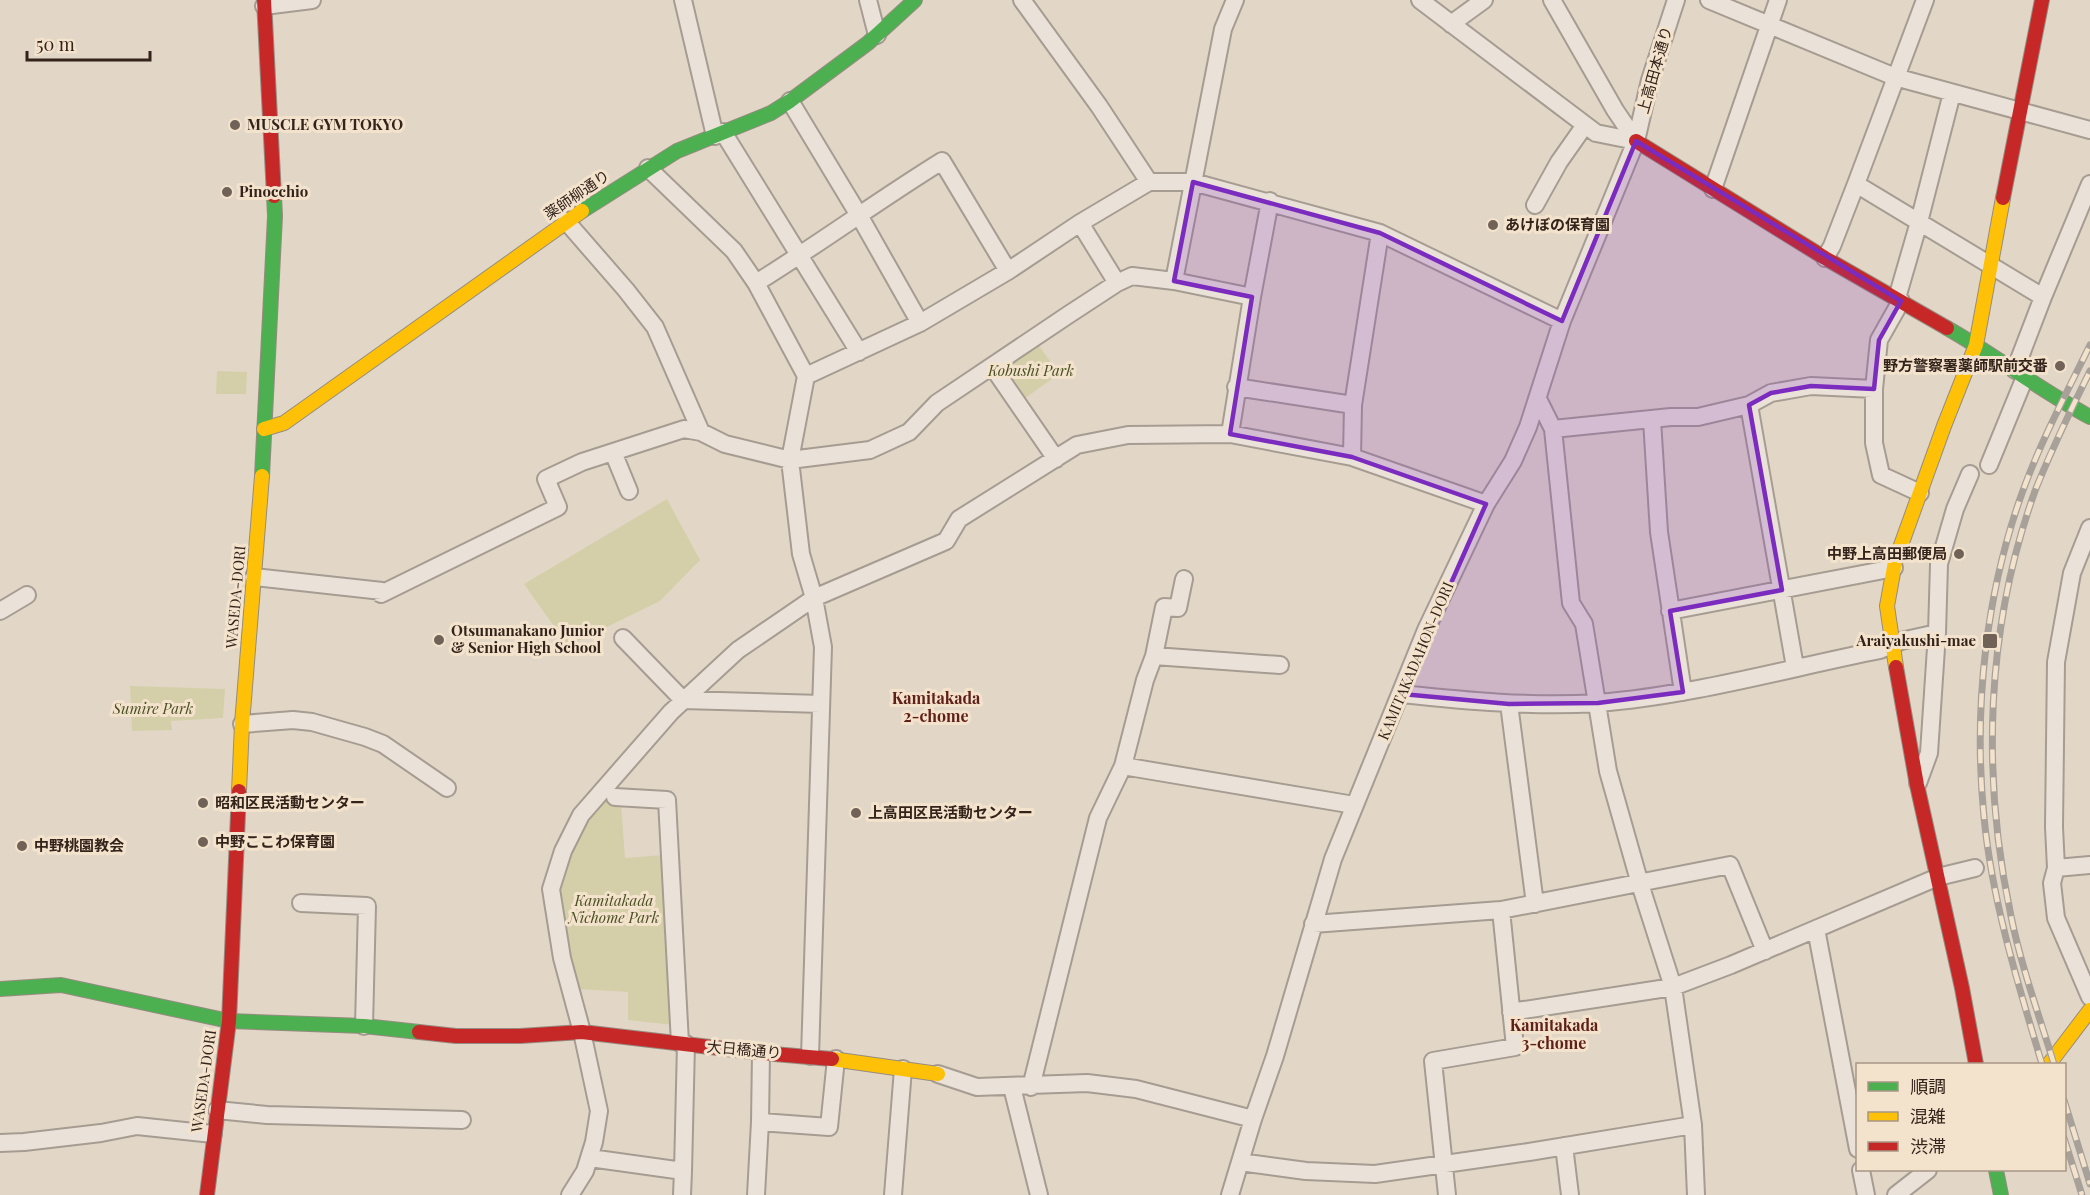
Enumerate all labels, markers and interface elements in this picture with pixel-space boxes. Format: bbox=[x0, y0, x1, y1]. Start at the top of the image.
scale bar bbox=[27, 24, 150, 62]
street label: 上高田本通り bbox=[1632, 24, 1676, 116]
text: 50 m bbox=[36, 32, 75, 56]
place label: MUSCLE GYM TOKYO bbox=[247, 114, 403, 134]
marker: MUSCLE GYM TOKYO bbox=[228, 118, 242, 132]
street label: 薬師柳通り bbox=[540, 165, 613, 223]
place label: Pinocchio bbox=[239, 181, 308, 201]
marker: Pinocchio bbox=[220, 185, 234, 199]
place label: あけぼの保育園 bbox=[1505, 214, 1610, 234]
marker: あけぼの保育園 bbox=[1486, 218, 1500, 232]
place label: 野方警察署薬師駅前交番 bbox=[1883, 355, 2048, 375]
marker: 野方警察署薬師駅前交番 bbox=[2053, 359, 2067, 373]
park label: Kobushi Park bbox=[987, 360, 1074, 380]
place label: 中野上高田郵便局 bbox=[1827, 543, 1947, 563]
street label: WASEDA-DORI bbox=[220, 544, 249, 650]
marker: 中野上高田郵便局 bbox=[1952, 547, 1966, 561]
street label: KAMITAKADAHON-DORI bbox=[1373, 578, 1458, 743]
place label: Otsumanakano Junior & Senior High School bbox=[451, 620, 604, 657]
place label: Araiyakushi-mae bbox=[1856, 630, 1976, 650]
marker: Araiyakushi-mae bbox=[1981, 632, 1999, 650]
marker: Otsumanakano Junior & Senior High School bbox=[432, 633, 446, 647]
district label: Kamitakada 2-chome bbox=[892, 687, 981, 726]
park label: Sumire Park bbox=[112, 698, 193, 718]
place label: 昭和区民活動センター bbox=[215, 792, 365, 812]
marker: 昭和区民活動センター bbox=[196, 796, 210, 810]
place label: 上高田区民活動センター bbox=[868, 802, 1033, 822]
marker: 上高田区民活動センター bbox=[849, 806, 863, 820]
place label: 中野ここわ保育園 bbox=[215, 831, 335, 851]
place label: 中野桃園教会 bbox=[34, 835, 124, 855]
marker: 中野ここわ保育園 bbox=[196, 835, 210, 849]
marker: 中野桃園教会 bbox=[15, 839, 29, 853]
park label: Kamitakada Nichome Park bbox=[567, 890, 659, 927]
district label: Kamitakada 3-chome bbox=[1510, 1014, 1599, 1053]
street label: WASEDA-DORI bbox=[186, 1028, 220, 1135]
street label: 大日橋通り bbox=[706, 1036, 782, 1062]
legend bbox=[1856, 1063, 2066, 1171]
text: 順調 bbox=[1910, 1074, 1946, 1098]
text: 混雑 bbox=[1910, 1104, 1946, 1128]
text: 渋滞 bbox=[1910, 1134, 1946, 1158]

